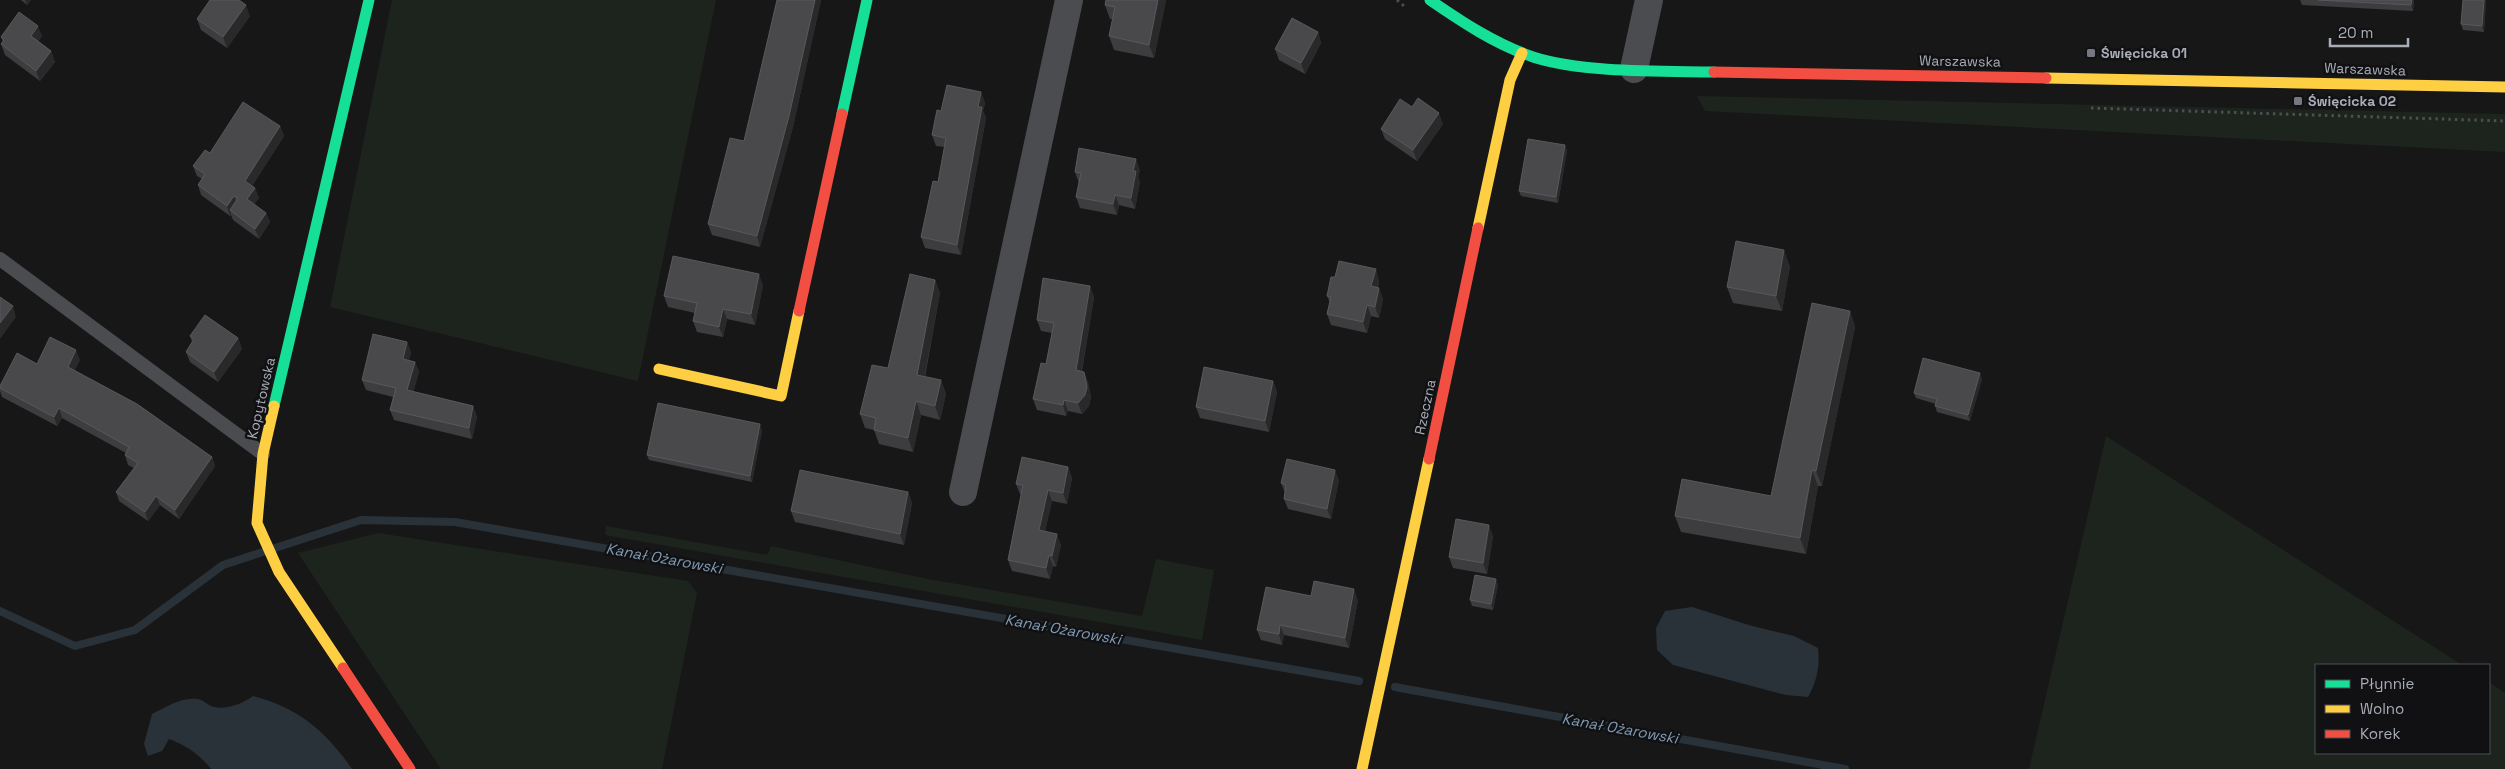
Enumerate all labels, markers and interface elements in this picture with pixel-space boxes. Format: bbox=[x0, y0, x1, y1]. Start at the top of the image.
scale bar bbox=[2330, 15, 2408, 47]
text: 20 m bbox=[2338, 23, 2373, 42]
place label: Święcicka 01 bbox=[2101, 44, 2187, 62]
marker: Święcicka 01 bbox=[2085, 47, 2097, 59]
street label: Warszawska bbox=[1919, 51, 2001, 71]
street label: Warszawska bbox=[2324, 59, 2406, 79]
place label: Święcicka 02 bbox=[2308, 92, 2396, 110]
marker: Święcicka 02 bbox=[2292, 95, 2304, 107]
street label: Kopytowska bbox=[243, 355, 279, 441]
street label: Rzeczna bbox=[1410, 378, 1440, 436]
water label: Kanał Ożarowski bbox=[605, 538, 726, 578]
water label: Kanał Ożarowski bbox=[1004, 609, 1125, 649]
legend bbox=[2315, 664, 2490, 754]
text: Płynnie bbox=[2360, 674, 2414, 693]
text: Wolno bbox=[2360, 699, 2404, 718]
water label: Kanał Ożarowski bbox=[1561, 708, 1682, 748]
text: Korek bbox=[2360, 724, 2400, 743]

